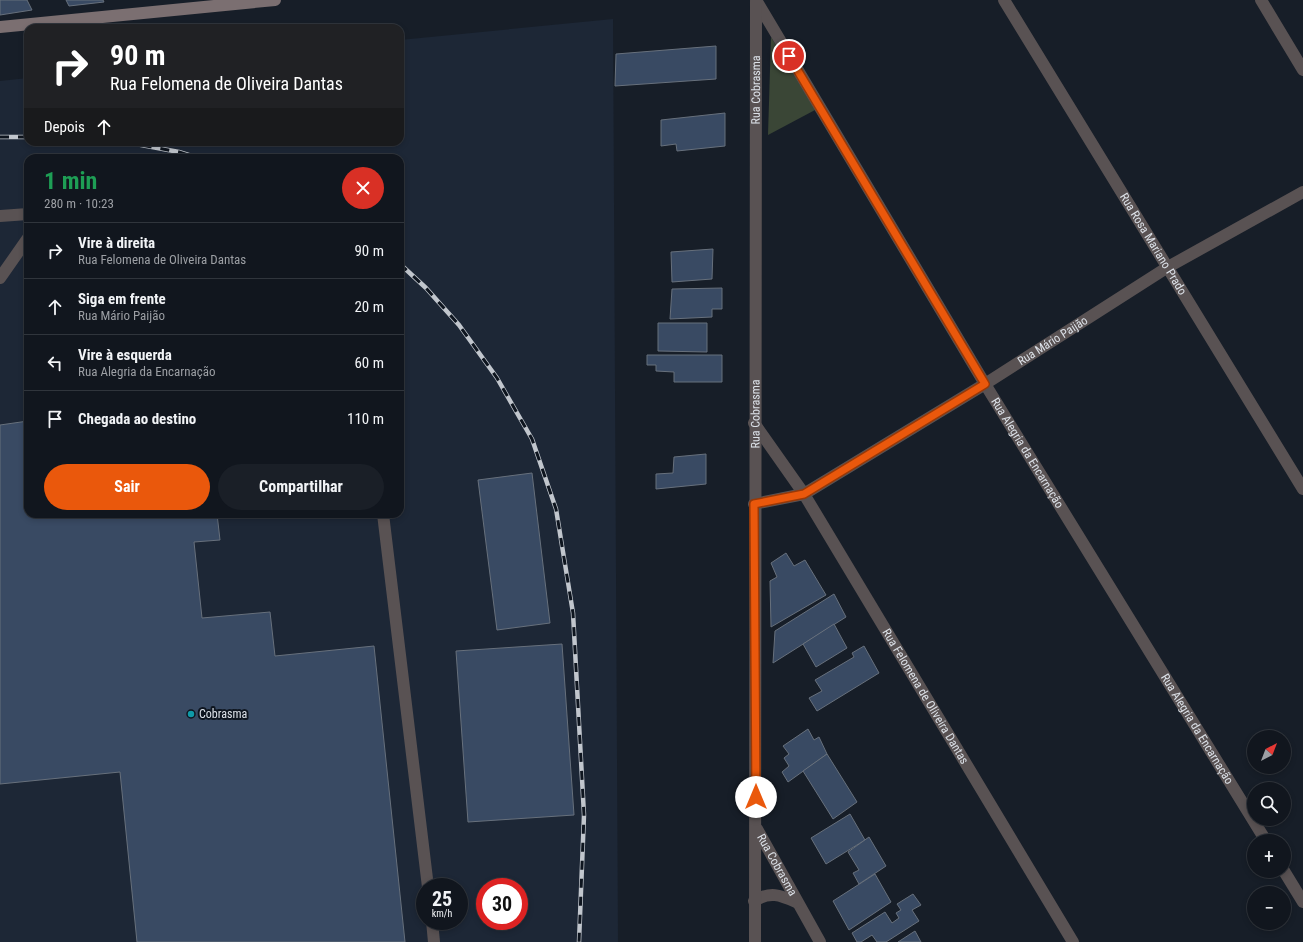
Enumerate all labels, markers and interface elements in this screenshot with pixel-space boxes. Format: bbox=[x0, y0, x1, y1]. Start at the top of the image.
text: 90 m bbox=[110, 39, 166, 72]
pin bbox=[772, 39, 806, 73]
icon: right bbox=[44, 40, 96, 92]
icon: arrive bbox=[778, 45, 800, 67]
street label: Rua Cobrasma bbox=[749, 55, 763, 124]
text: Rua Felomena de Oliveira Dantas bbox=[110, 73, 343, 94]
icon: ahead bbox=[93, 116, 115, 138]
text: Depois bbox=[44, 118, 85, 136]
text: 1 min bbox=[44, 167, 97, 195]
button: close bbox=[342, 167, 384, 209]
street label: Rua Rosa Mariano Prado bbox=[1117, 191, 1190, 297]
text: 280 m · 10:23 bbox=[44, 196, 114, 211]
text: Vire à direita bbox=[78, 234, 155, 252]
icon: right bbox=[44, 240, 66, 262]
text: 90 m bbox=[354, 242, 384, 260]
text: Rua Felomena de Oliveira Dantas bbox=[78, 252, 246, 267]
text: Siga em frente bbox=[78, 290, 166, 308]
icon: ahead bbox=[44, 296, 66, 318]
text: 20 m bbox=[354, 298, 384, 316]
text: Rua Mário Paijão bbox=[78, 308, 165, 323]
street label: Rua Mário Paijão bbox=[1015, 313, 1090, 368]
text: Vire à esquerda bbox=[78, 346, 172, 364]
icon: left bbox=[44, 352, 66, 374]
text: 60 m bbox=[354, 354, 384, 372]
text: Rua Alegria da Encarnação bbox=[78, 364, 215, 379]
street label: Rua Cobrasma bbox=[749, 379, 763, 448]
street label: Rua Alegria da Encarnação bbox=[988, 395, 1067, 511]
icon: arrive bbox=[44, 408, 66, 430]
text: Chegada ao destino bbox=[78, 410, 196, 428]
text: 110 m bbox=[347, 410, 384, 428]
button: Sair bbox=[44, 464, 210, 510]
button: Compartilhar bbox=[218, 464, 384, 510]
street label: Rua Felomena de Oliveira Dantas bbox=[879, 626, 972, 767]
street label: Rua Alegria da Encarnação bbox=[1158, 671, 1236, 787]
place label: Cobrasma bbox=[199, 707, 247, 721]
marker: Cobrasma bbox=[186, 709, 196, 719]
north arrow bbox=[1247, 730, 1291, 774]
map controls bbox=[1247, 730, 1291, 930]
position arrow bbox=[735, 776, 777, 818]
button: search bbox=[1247, 782, 1291, 826]
street label: Rua Cobrasma bbox=[754, 831, 800, 899]
button: + bbox=[1247, 834, 1291, 878]
speed limit sign: 30 bbox=[476, 878, 528, 930]
button: − bbox=[1247, 886, 1291, 930]
text: 25 bbox=[432, 887, 452, 911]
text: km/h bbox=[432, 908, 452, 919]

